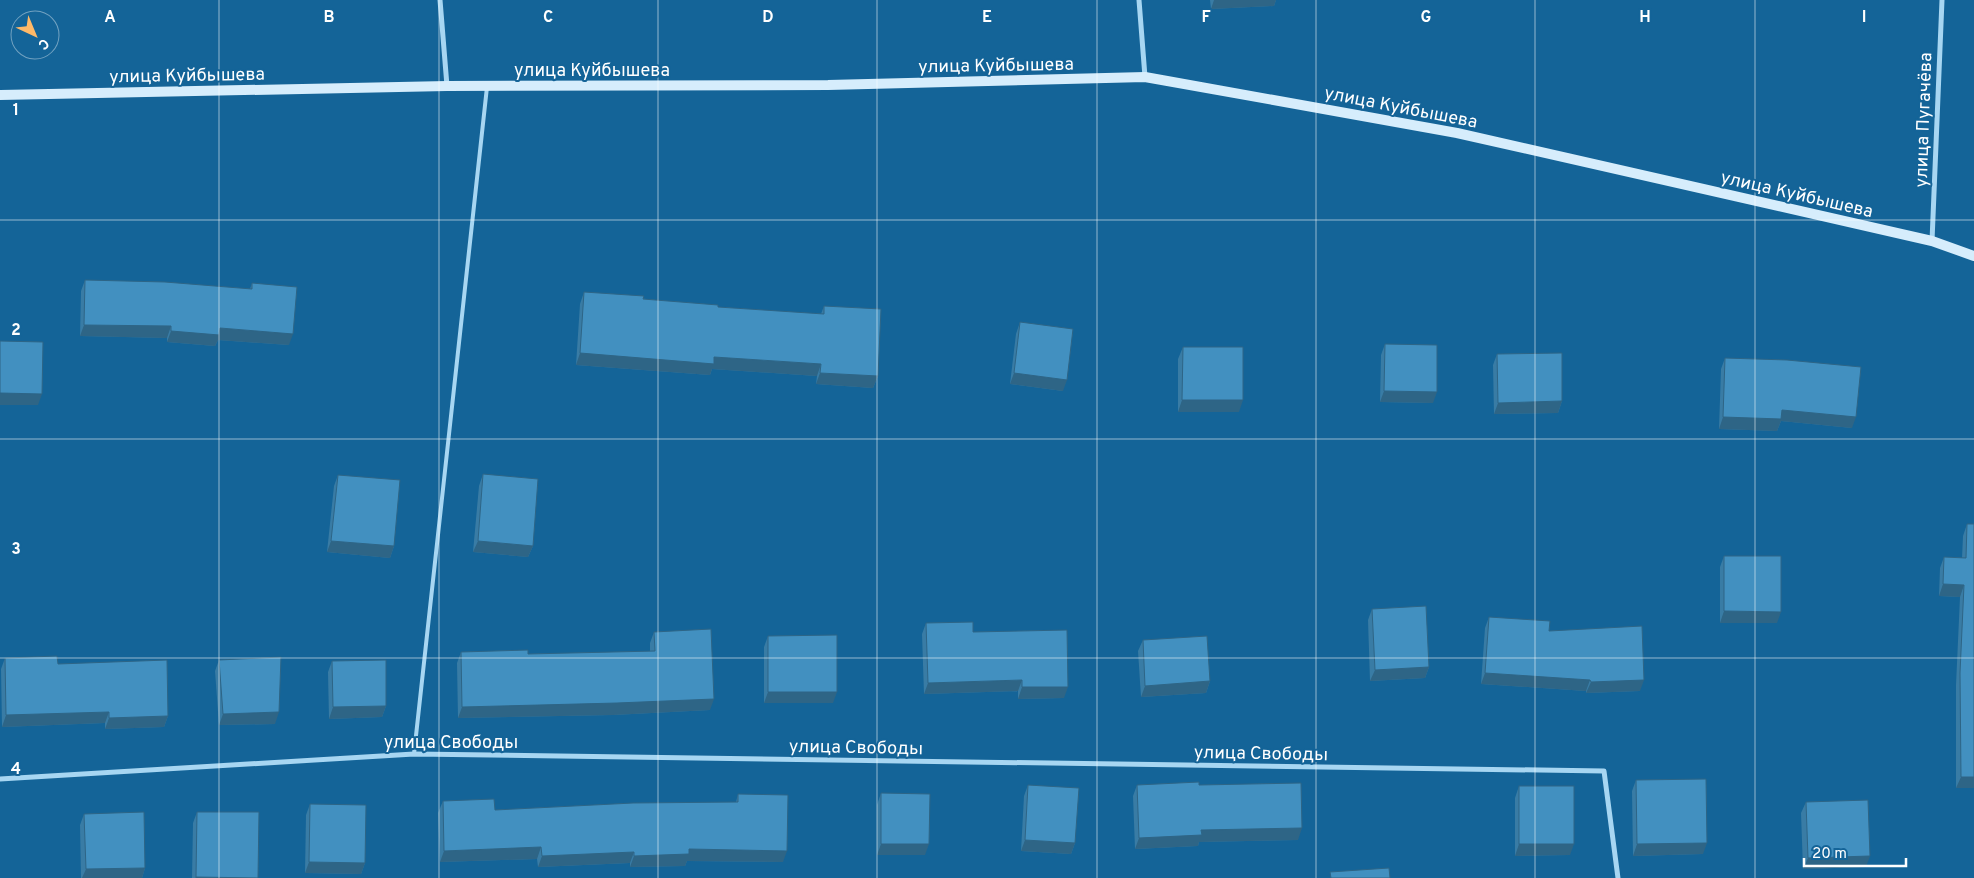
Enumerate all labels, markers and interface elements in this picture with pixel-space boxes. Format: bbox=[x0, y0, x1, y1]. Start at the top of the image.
text: A bbox=[104, 8, 116, 28]
text: B bbox=[323, 8, 335, 28]
text: C bbox=[543, 8, 553, 28]
text: D bbox=[762, 8, 774, 28]
text: E bbox=[982, 8, 992, 28]
text: F bbox=[1201, 8, 1211, 28]
text: G bbox=[1421, 8, 1431, 28]
text: H bbox=[1639, 8, 1651, 28]
text: I bbox=[1862, 8, 1866, 28]
north arrow bbox=[10, 10, 60, 60]
text: С bbox=[34, 34, 52, 53]
street label: улица Пугачёва bbox=[1911, 52, 1938, 188]
street label: улица Куйбышева bbox=[918, 54, 1074, 79]
street label: улица Куйбышева bbox=[514, 60, 670, 83]
street label: улица Куйбышева bbox=[109, 64, 265, 89]
street label: улица Куйбышева bbox=[1322, 82, 1479, 135]
text: 1 bbox=[13, 101, 19, 121]
street label: улица Куйбышева bbox=[1718, 167, 1875, 224]
text: 2 bbox=[11, 321, 21, 341]
text: 3 bbox=[11, 540, 21, 560]
street label: улица Свободы bbox=[384, 732, 518, 755]
street label: улица Свободы bbox=[789, 736, 923, 761]
street label: улица Свободы bbox=[1194, 742, 1328, 767]
text: 4 bbox=[11, 760, 21, 780]
scale bar bbox=[1804, 836, 1906, 868]
text: 20 m bbox=[1812, 845, 1847, 864]

